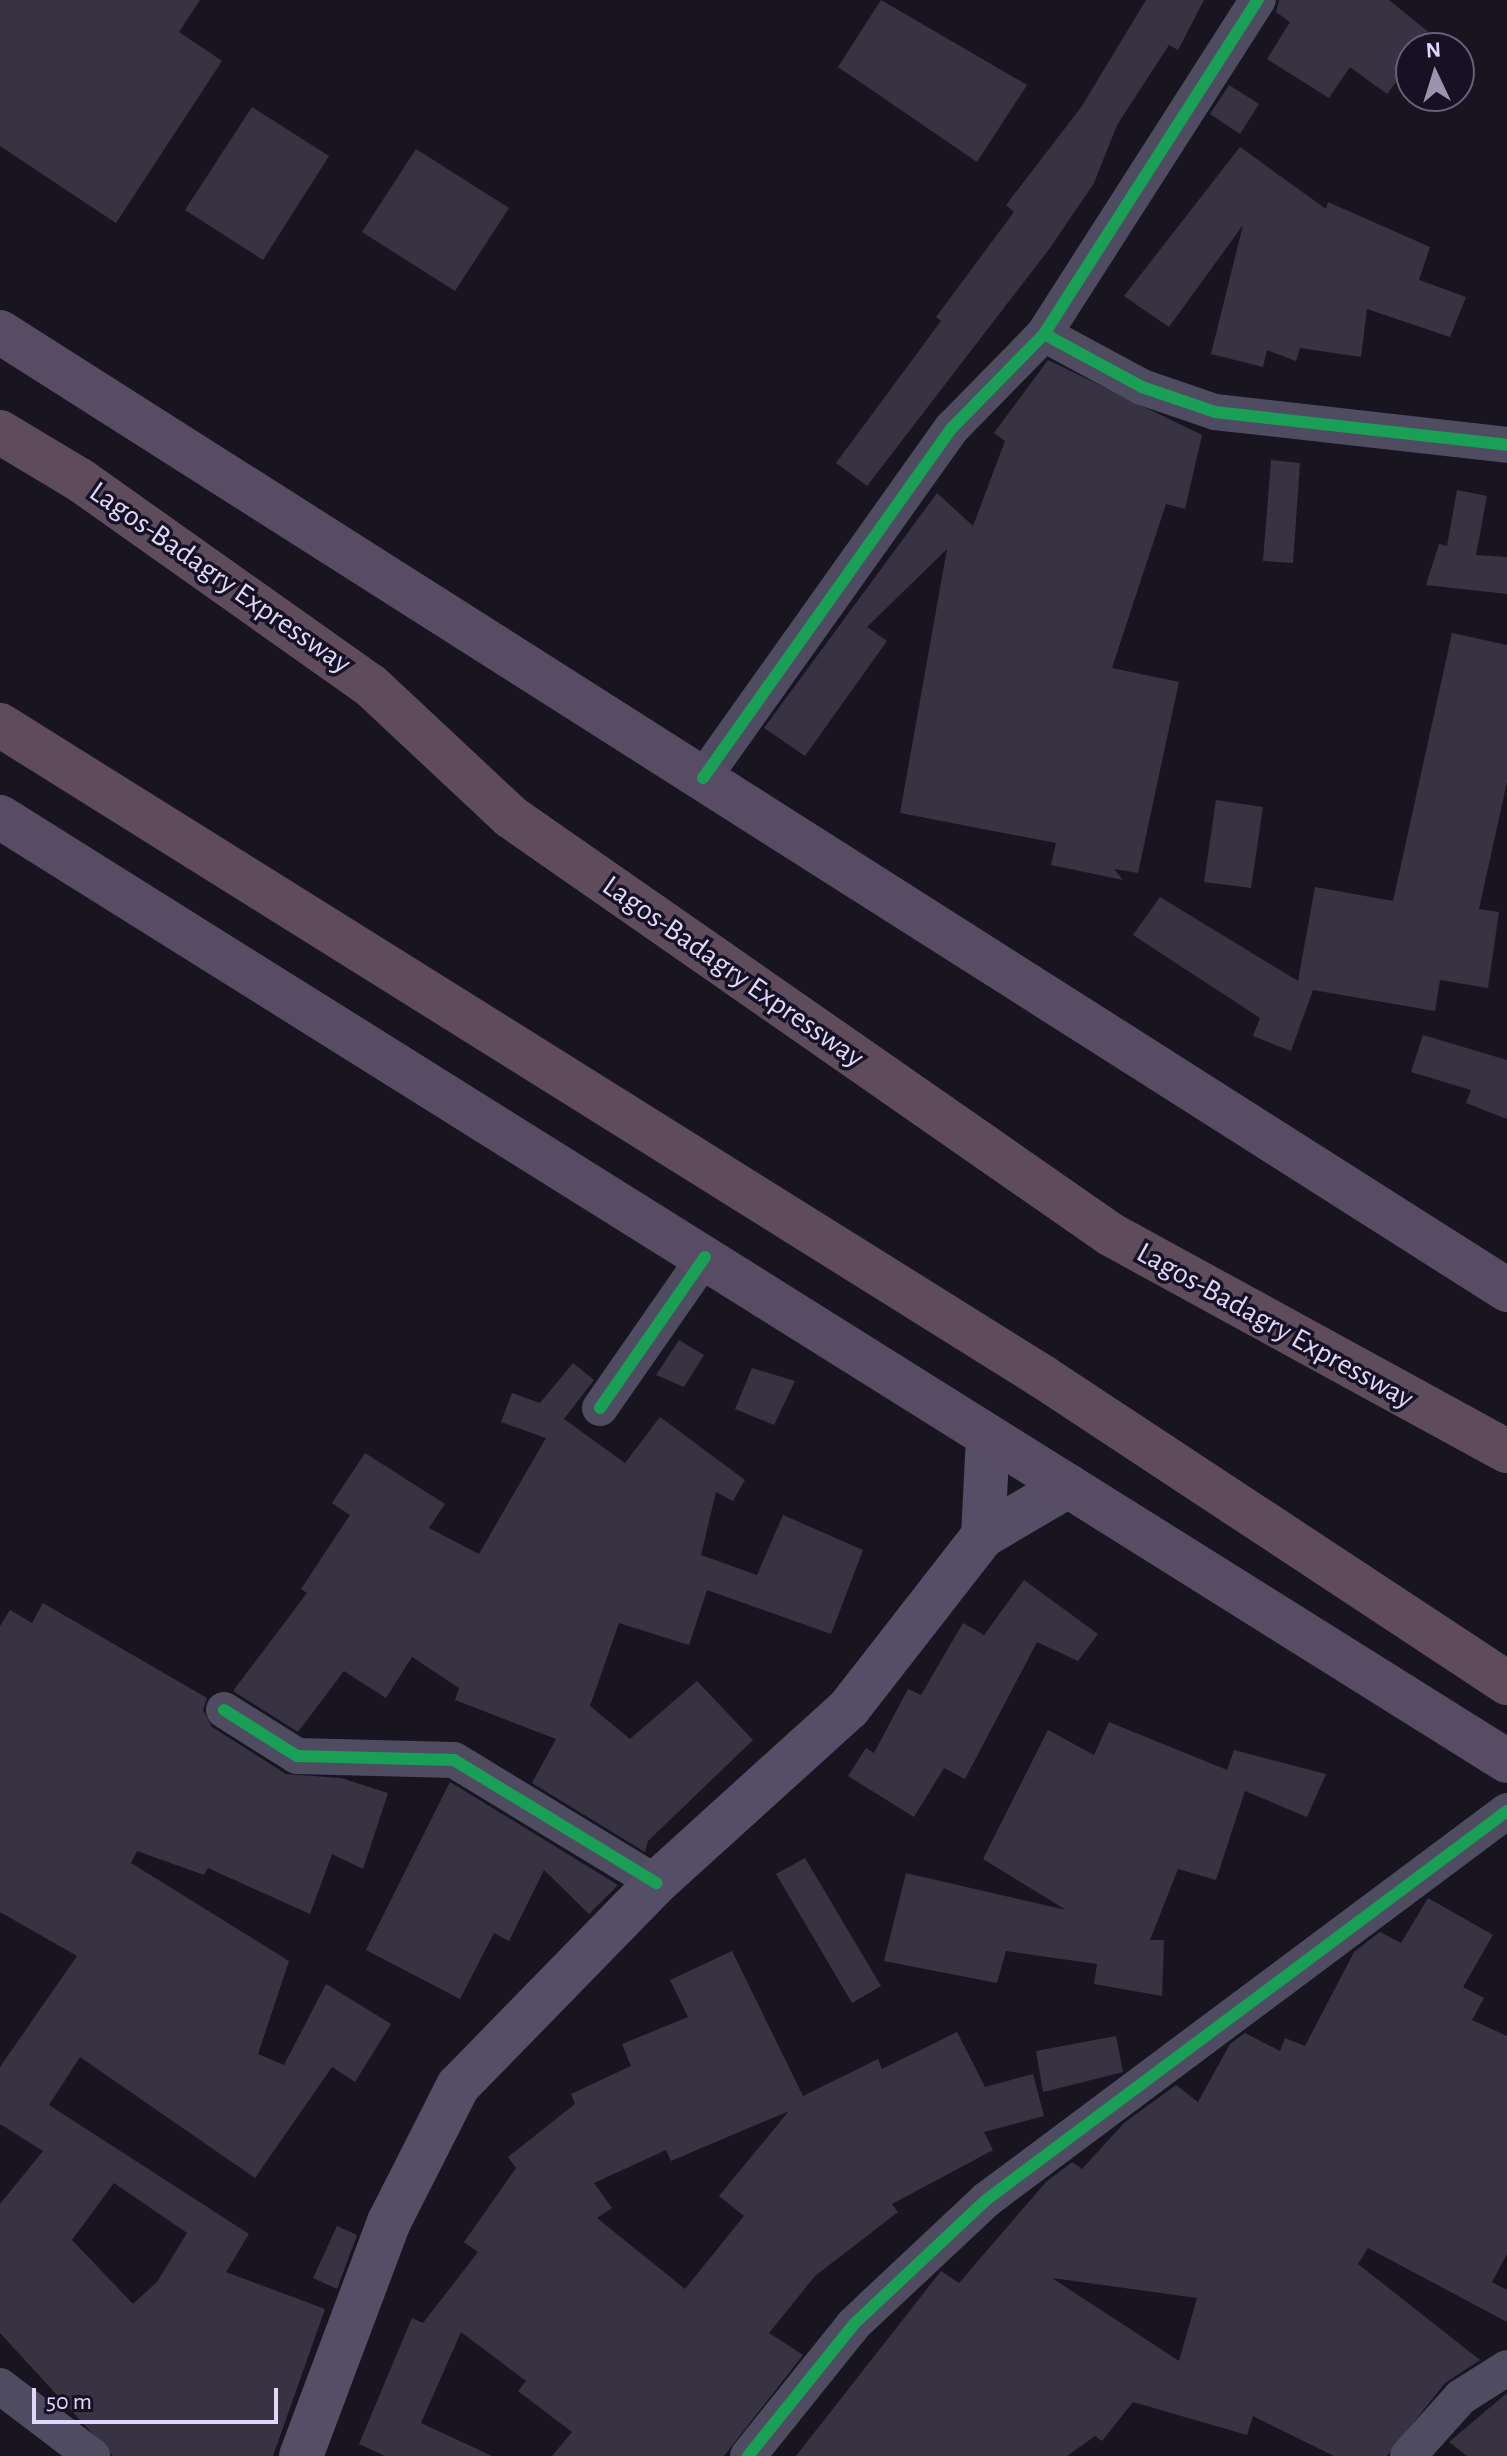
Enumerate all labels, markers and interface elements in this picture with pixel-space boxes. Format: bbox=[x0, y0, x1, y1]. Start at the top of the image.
north arrow bbox=[1395, 32, 1475, 112]
text: N bbox=[1425, 39, 1442, 62]
street label: Lagos-Badagry Expressway bbox=[82, 474, 358, 682]
street label: Lagos-Badagry Expressway bbox=[595, 868, 871, 1076]
street label: Lagos-Badagry Expressway bbox=[1130, 1235, 1420, 1417]
scale bar bbox=[36, 2372, 282, 2422]
text: 50 m bbox=[46, 2390, 92, 2414]

